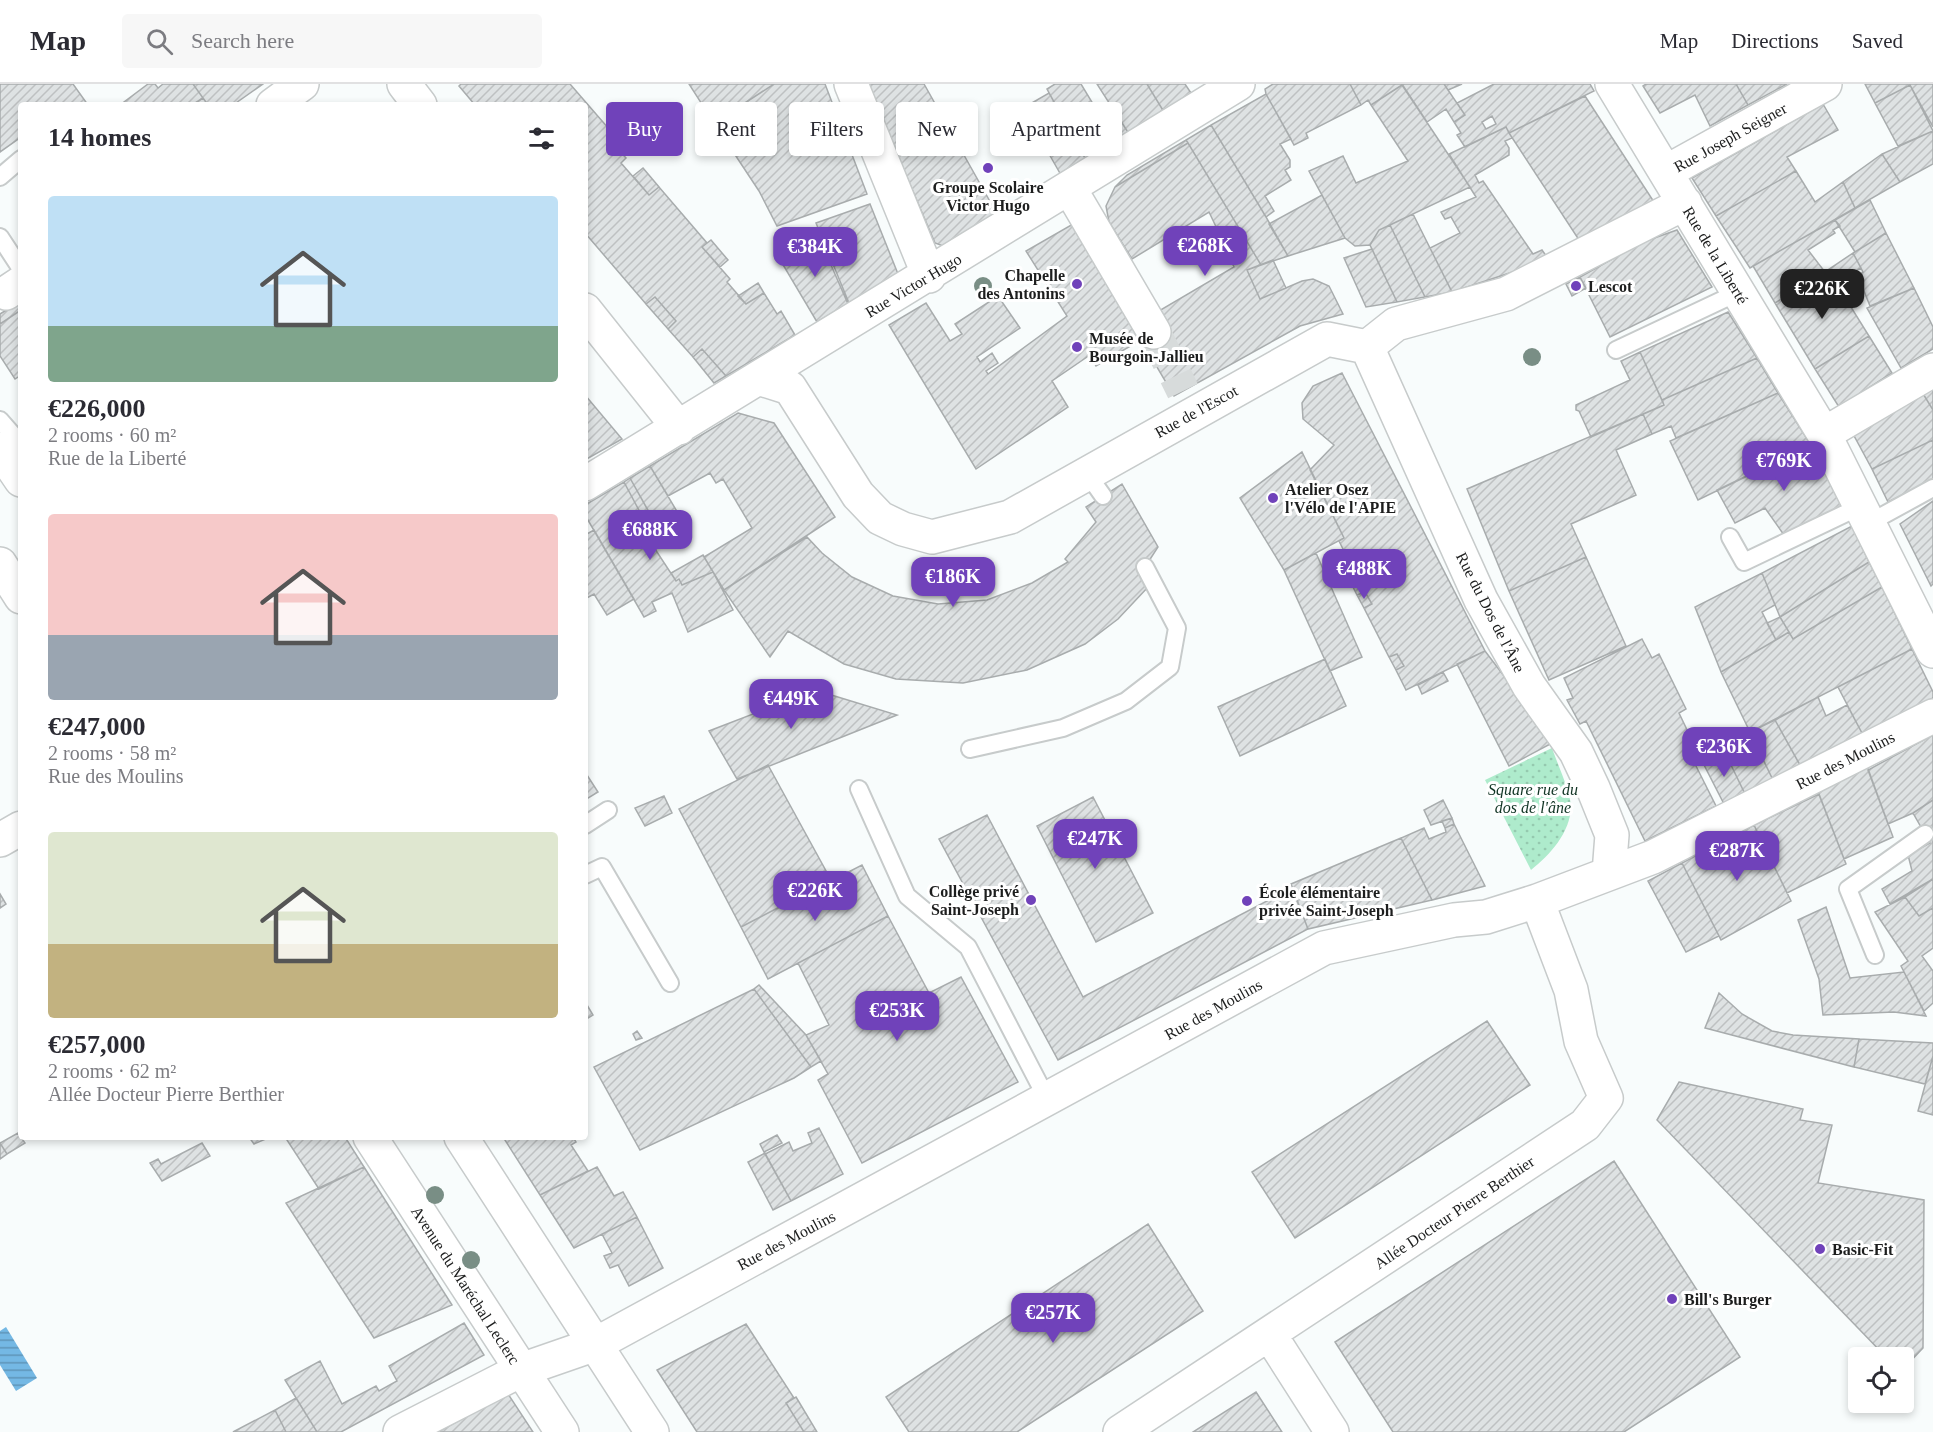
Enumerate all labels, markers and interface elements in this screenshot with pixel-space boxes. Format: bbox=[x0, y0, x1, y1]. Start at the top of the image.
search box bbox=[122, 14, 542, 68]
text: Map bbox=[30, 25, 86, 56]
icon: search bbox=[143, 25, 176, 58]
text: Search here bbox=[191, 28, 294, 53]
text: Map bbox=[1660, 29, 1698, 53]
text: Directions bbox=[1731, 29, 1819, 53]
text: Saved bbox=[1852, 29, 1903, 53]
street label: Rue Joseph Seigner bbox=[1671, 99, 1791, 176]
chip: Buy bbox=[606, 102, 683, 156]
chip: Rent bbox=[695, 102, 777, 156]
chip: Filters bbox=[789, 102, 884, 156]
chip: New bbox=[896, 102, 978, 156]
chip: Apartment bbox=[990, 102, 1122, 156]
icon: filters bbox=[525, 122, 558, 155]
text: 14 homes bbox=[48, 123, 151, 152]
marker: Groupe Scolaire Victor Hugo bbox=[981, 161, 995, 175]
place label: Groupe Scolaire Victor Hugo bbox=[933, 179, 1043, 215]
street label: Rue de la Liberté bbox=[1680, 203, 1751, 307]
pin: €268K bbox=[1163, 226, 1247, 277]
pin: €384K bbox=[773, 227, 857, 278]
text: €268K bbox=[1177, 234, 1233, 256]
icon: home bbox=[249, 235, 357, 343]
text: €384K bbox=[787, 235, 843, 257]
street label: Rue Victor Hugo bbox=[862, 250, 965, 322]
place label: Chapelle des Antonins bbox=[977, 267, 1065, 302]
pin: €226K bbox=[1780, 269, 1864, 320]
marker: Chapelle des Antonins bbox=[1070, 277, 1084, 291]
text: €226K bbox=[1794, 277, 1850, 299]
place label: Lescot bbox=[1588, 278, 1633, 295]
marker: Lescot bbox=[1569, 279, 1583, 293]
place label: Musée de Bourgoin-Jallieu bbox=[1089, 330, 1204, 366]
marker: Musée de Bourgoin-Jallieu bbox=[1070, 340, 1084, 354]
street label: Rue de l'Escot bbox=[1152, 381, 1241, 441]
text: €226,000 bbox=[48, 394, 146, 423]
text: 2 rooms · 60 m² bbox=[48, 424, 176, 446]
pin: €769K bbox=[1742, 441, 1826, 492]
text: Rue de la Liberté bbox=[48, 447, 186, 469]
text: €769K bbox=[1756, 449, 1812, 471]
place label: Atelier Osez l'Vélo de l'APIE bbox=[1285, 481, 1396, 516]
marker: Atelier Osez l'Vélo de l'APIE bbox=[1266, 491, 1280, 505]
pin: €688K bbox=[608, 510, 692, 561]
text: €688K bbox=[622, 518, 678, 540]
pin: €488K bbox=[1322, 549, 1406, 600]
street label: Rue du Dos de l'Âne bbox=[1453, 549, 1529, 675]
icon: home bbox=[249, 553, 357, 661]
pin: €186K bbox=[911, 557, 995, 608]
text: €488K bbox=[1336, 557, 1392, 579]
text: €186K bbox=[925, 565, 981, 587]
pin: €449K bbox=[749, 679, 833, 730]
text: €449K bbox=[763, 687, 819, 709]
text: €247,000 bbox=[48, 712, 146, 741]
pin: €236K bbox=[1682, 727, 1766, 778]
street label: Rue des Moulins bbox=[1793, 728, 1897, 793]
text: €236K bbox=[1696, 735, 1752, 757]
text: 2 rooms · 58 m² bbox=[48, 742, 176, 764]
text: Rue des Moulins bbox=[48, 765, 184, 787]
park label: Square rue du dos de l'âne bbox=[1488, 781, 1578, 816]
pin: €247K bbox=[1053, 819, 1137, 870]
text: €247K bbox=[1067, 827, 1123, 849]
pin: €287K bbox=[1695, 831, 1779, 882]
text: €287K bbox=[1709, 839, 1765, 861]
icon: home bbox=[249, 871, 357, 979]
pin: €226K bbox=[773, 871, 857, 922]
text: €226K bbox=[787, 879, 843, 901]
place label: Collège privé Saint-Joseph bbox=[929, 883, 1019, 919]
place label: École élémentaire privée Saint-Joseph bbox=[1259, 883, 1394, 920]
marker: Collège privé Saint-Joseph bbox=[1024, 893, 1038, 907]
marker: École élémentaire privée Saint-Joseph bbox=[1240, 894, 1254, 908]
street label: Rue des Moulins bbox=[1162, 976, 1265, 1043]
pin: €253K bbox=[855, 991, 939, 1042]
text: €253K bbox=[869, 999, 925, 1021]
text: €257,000 bbox=[48, 1030, 146, 1059]
text: 2 rooms · 62 m² bbox=[48, 1060, 176, 1082]
text: Allée Docteur Pierre Berthier bbox=[48, 1083, 284, 1105]
street label: Allée Docteur Pierre Berthier bbox=[1371, 1152, 1538, 1272]
street label: Avenue du Maréchal Leclerc bbox=[408, 1203, 523, 1367]
street label: Rue des Moulins bbox=[734, 1207, 838, 1273]
place label: Basic-Fit bbox=[1832, 1241, 1894, 1258]
marker: Basic-Fit bbox=[1813, 1242, 1827, 1256]
place label: Bill's Burger bbox=[1684, 1291, 1772, 1309]
marker: Bill's Burger bbox=[1665, 1292, 1679, 1306]
pin: €257K bbox=[1011, 1293, 1095, 1344]
text: €257K bbox=[1025, 1301, 1081, 1323]
map controls bbox=[1848, 1347, 1914, 1413]
button: locate bbox=[1848, 1347, 1914, 1413]

